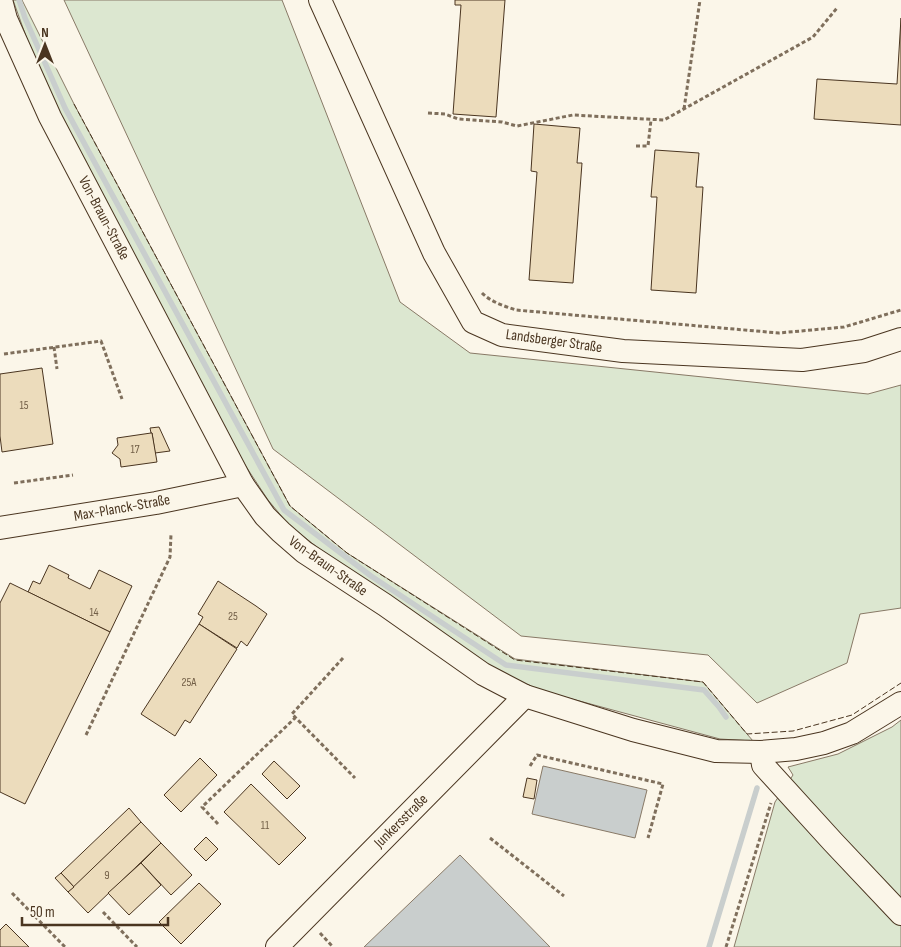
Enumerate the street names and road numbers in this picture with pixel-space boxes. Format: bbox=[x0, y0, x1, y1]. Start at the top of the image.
street label: Von-Braun-Straße bbox=[74, 173, 134, 263]
street label: Landsberger Straße bbox=[504, 325, 604, 357]
street label: Max-Planck-Straße bbox=[72, 490, 172, 526]
street label: Von-Braun-Straße bbox=[285, 532, 371, 600]
street label: Junkersstraße bbox=[369, 790, 432, 853]

